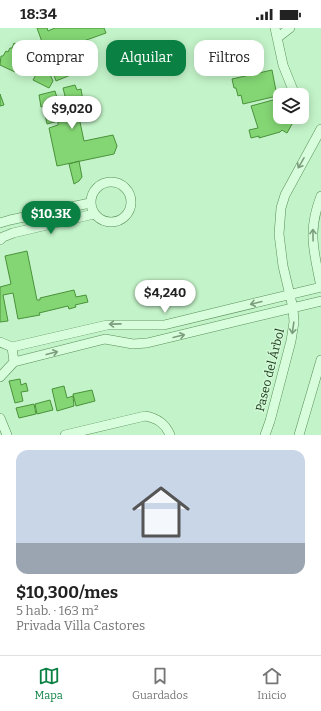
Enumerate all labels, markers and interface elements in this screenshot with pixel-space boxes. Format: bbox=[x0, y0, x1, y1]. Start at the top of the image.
text: 18:34 bbox=[20, 5, 57, 23]
chip: Comprar bbox=[12, 40, 98, 76]
chip: Alquilar bbox=[106, 40, 186, 76]
chip: Filtros bbox=[194, 40, 264, 76]
map controls bbox=[273, 88, 309, 124]
button: layers bbox=[273, 88, 309, 124]
pin: $9,020 bbox=[39, 96, 105, 130]
text: $9,020 bbox=[51, 101, 93, 116]
one-way arrow bbox=[297, 156, 305, 168]
pin: $10.3K bbox=[18, 201, 84, 235]
text: $10.3K bbox=[31, 206, 71, 221]
one-way arrow bbox=[309, 229, 317, 242]
pin: $4,240 bbox=[132, 280, 198, 314]
text: $4,240 bbox=[144, 285, 186, 300]
one-way arrow bbox=[250, 299, 263, 307]
one-way arrow bbox=[109, 321, 122, 328]
one-way arrow bbox=[289, 321, 297, 334]
street label: Paseo del Árbol bbox=[252, 326, 287, 413]
one-way arrow bbox=[172, 332, 185, 339]
one-way arrow bbox=[45, 348, 58, 356]
icon: home bbox=[125, 476, 197, 548]
text: $10,300/mes bbox=[16, 582, 118, 603]
text: 5 hab. · 163 m² bbox=[16, 603, 99, 618]
text: Privada Villa Castores bbox=[16, 618, 145, 633]
tab: Mapa bbox=[35, 665, 63, 702]
tab: Guardados bbox=[132, 665, 188, 702]
tab: Inicio bbox=[257, 665, 286, 702]

